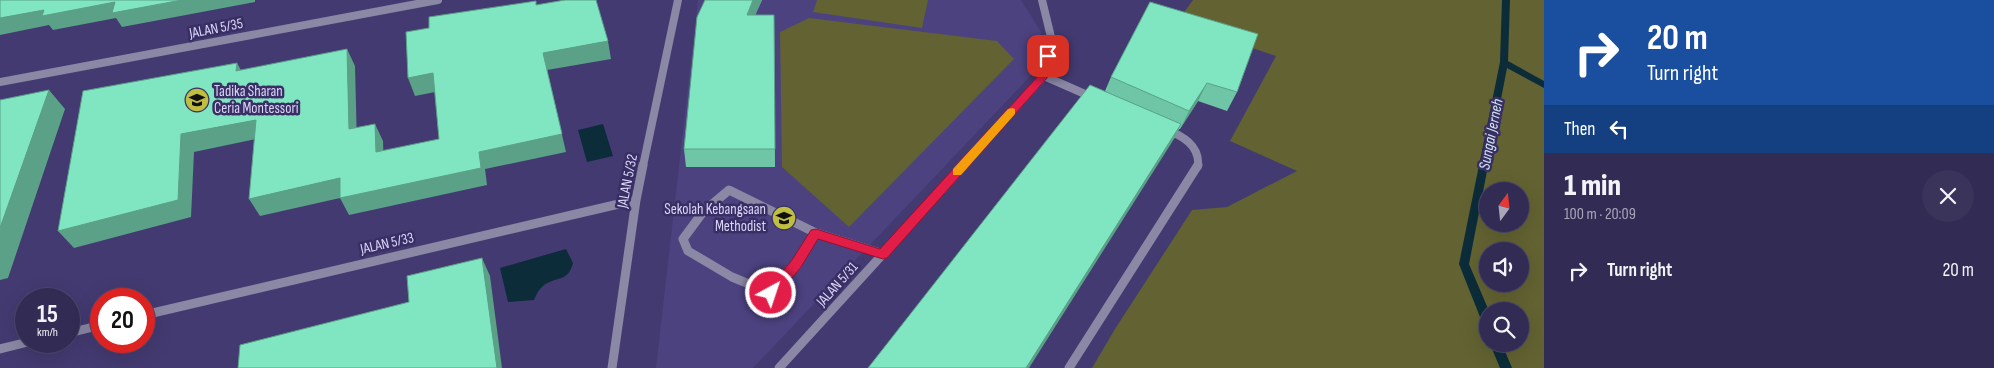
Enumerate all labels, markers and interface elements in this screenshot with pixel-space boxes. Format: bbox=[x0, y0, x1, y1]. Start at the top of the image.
street label: JALAN 5/35 bbox=[187, 14, 245, 43]
text: 20 m bbox=[1647, 17, 1708, 60]
icon: right bbox=[1564, 20, 1629, 85]
pin bbox=[1027, 35, 1069, 77]
icon: arrive bbox=[1034, 42, 1062, 70]
text: Turn right bbox=[1647, 60, 1718, 87]
place label: Tadika Sharan Ceria Montessori bbox=[214, 82, 299, 118]
school or university icon: Tadika Sharan Ceria Montessori bbox=[184, 87, 210, 113]
water label: Sungai Jerneh bbox=[1475, 97, 1508, 171]
icon: left bbox=[1605, 115, 1633, 143]
text: Then bbox=[1564, 118, 1595, 141]
street label: JALAN 5/32 bbox=[613, 153, 642, 211]
text: 1 min bbox=[1564, 168, 1621, 204]
button: close bbox=[1922, 170, 1974, 222]
north arrow bbox=[1479, 182, 1529, 232]
map controls bbox=[1479, 182, 1529, 352]
place label: Sekolah Kebangsaan Methodist bbox=[664, 200, 766, 236]
school or university icon: Sekolah Kebangsaan Methodist bbox=[771, 205, 797, 231]
text: 100 m · 20:09 bbox=[1564, 205, 1636, 224]
street label: JALAN 5/33 bbox=[357, 228, 416, 259]
button: sound bbox=[1479, 242, 1529, 292]
icon: right bbox=[1564, 257, 1592, 285]
street label: JALAN 5/31 bbox=[812, 258, 863, 311]
text: Turn right bbox=[1607, 259, 1672, 282]
text: 20 m bbox=[1942, 259, 1974, 282]
position arrow bbox=[744, 266, 796, 318]
speed limit sign: 20 bbox=[90, 288, 155, 353]
text: 15 bbox=[37, 299, 58, 330]
button: search bbox=[1479, 302, 1529, 352]
text: km/h bbox=[37, 325, 58, 340]

